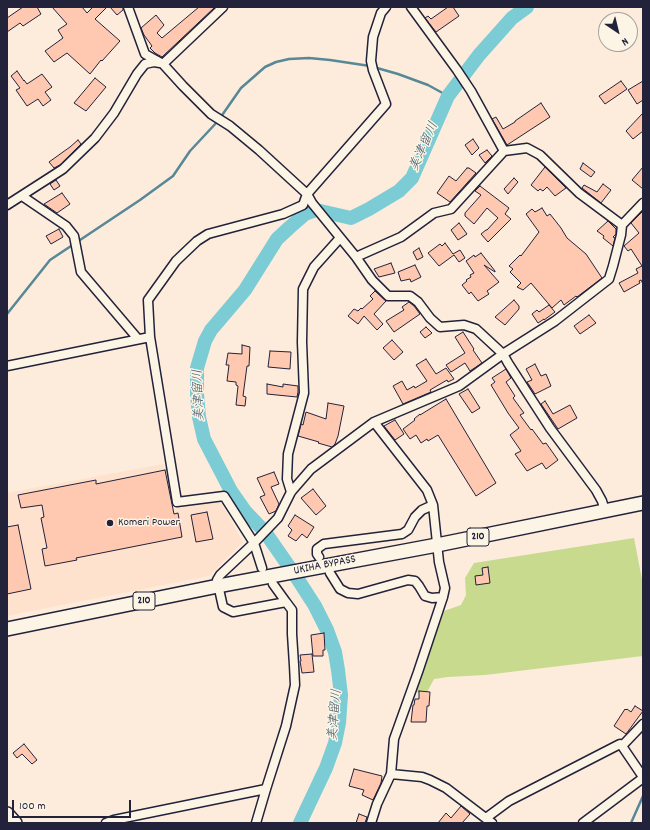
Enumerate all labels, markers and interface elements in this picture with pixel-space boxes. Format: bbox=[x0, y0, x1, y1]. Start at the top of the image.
north arrow bbox=[598, 12, 638, 52]
text: N bbox=[617, 33, 631, 49]
water label: 美津留川 bbox=[407, 120, 443, 174]
water label: 美津留川 bbox=[191, 369, 209, 421]
place label: Komeri Power bbox=[118, 516, 180, 530]
marker: Komeri Power bbox=[105, 518, 115, 528]
road number: 210 bbox=[467, 528, 489, 546]
street label: UKIHA BYPASS bbox=[293, 553, 357, 579]
road number: 210 bbox=[133, 592, 155, 610]
water label: 美津留川 bbox=[326, 688, 346, 742]
scale bar bbox=[14, 792, 133, 818]
text: 100 m bbox=[19, 798, 46, 815]

